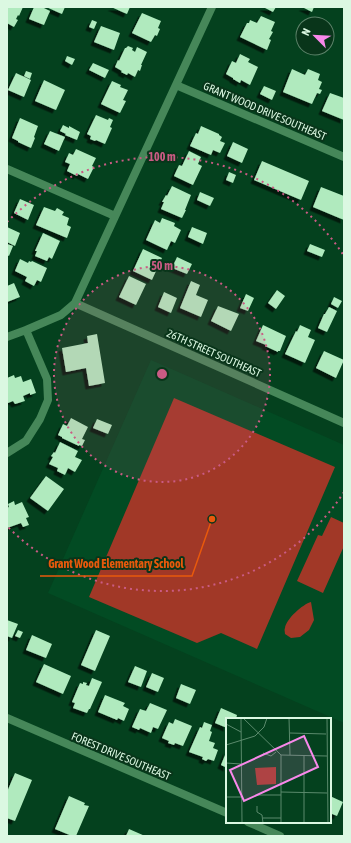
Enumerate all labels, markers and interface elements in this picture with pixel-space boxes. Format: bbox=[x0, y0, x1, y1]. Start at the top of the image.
north arrow bbox=[295, 16, 335, 56]
text: N bbox=[299, 27, 313, 37]
street label: GRANT WOOD DRIVE SOUTHEAST bbox=[202, 80, 328, 142]
text: 100 m bbox=[148, 150, 176, 164]
text: 50 m bbox=[151, 259, 173, 273]
street label: 26TH STREET SOUTHEAST bbox=[165, 327, 263, 379]
centre of rings bbox=[155, 367, 169, 381]
callout: Grant Wood Elementary School bbox=[40, 552, 192, 576]
text: Grant Wood Elementary School bbox=[48, 557, 185, 571]
inset map bbox=[226, 718, 331, 823]
street label: FOREST DRIVE SOUTHEAST bbox=[70, 730, 172, 782]

